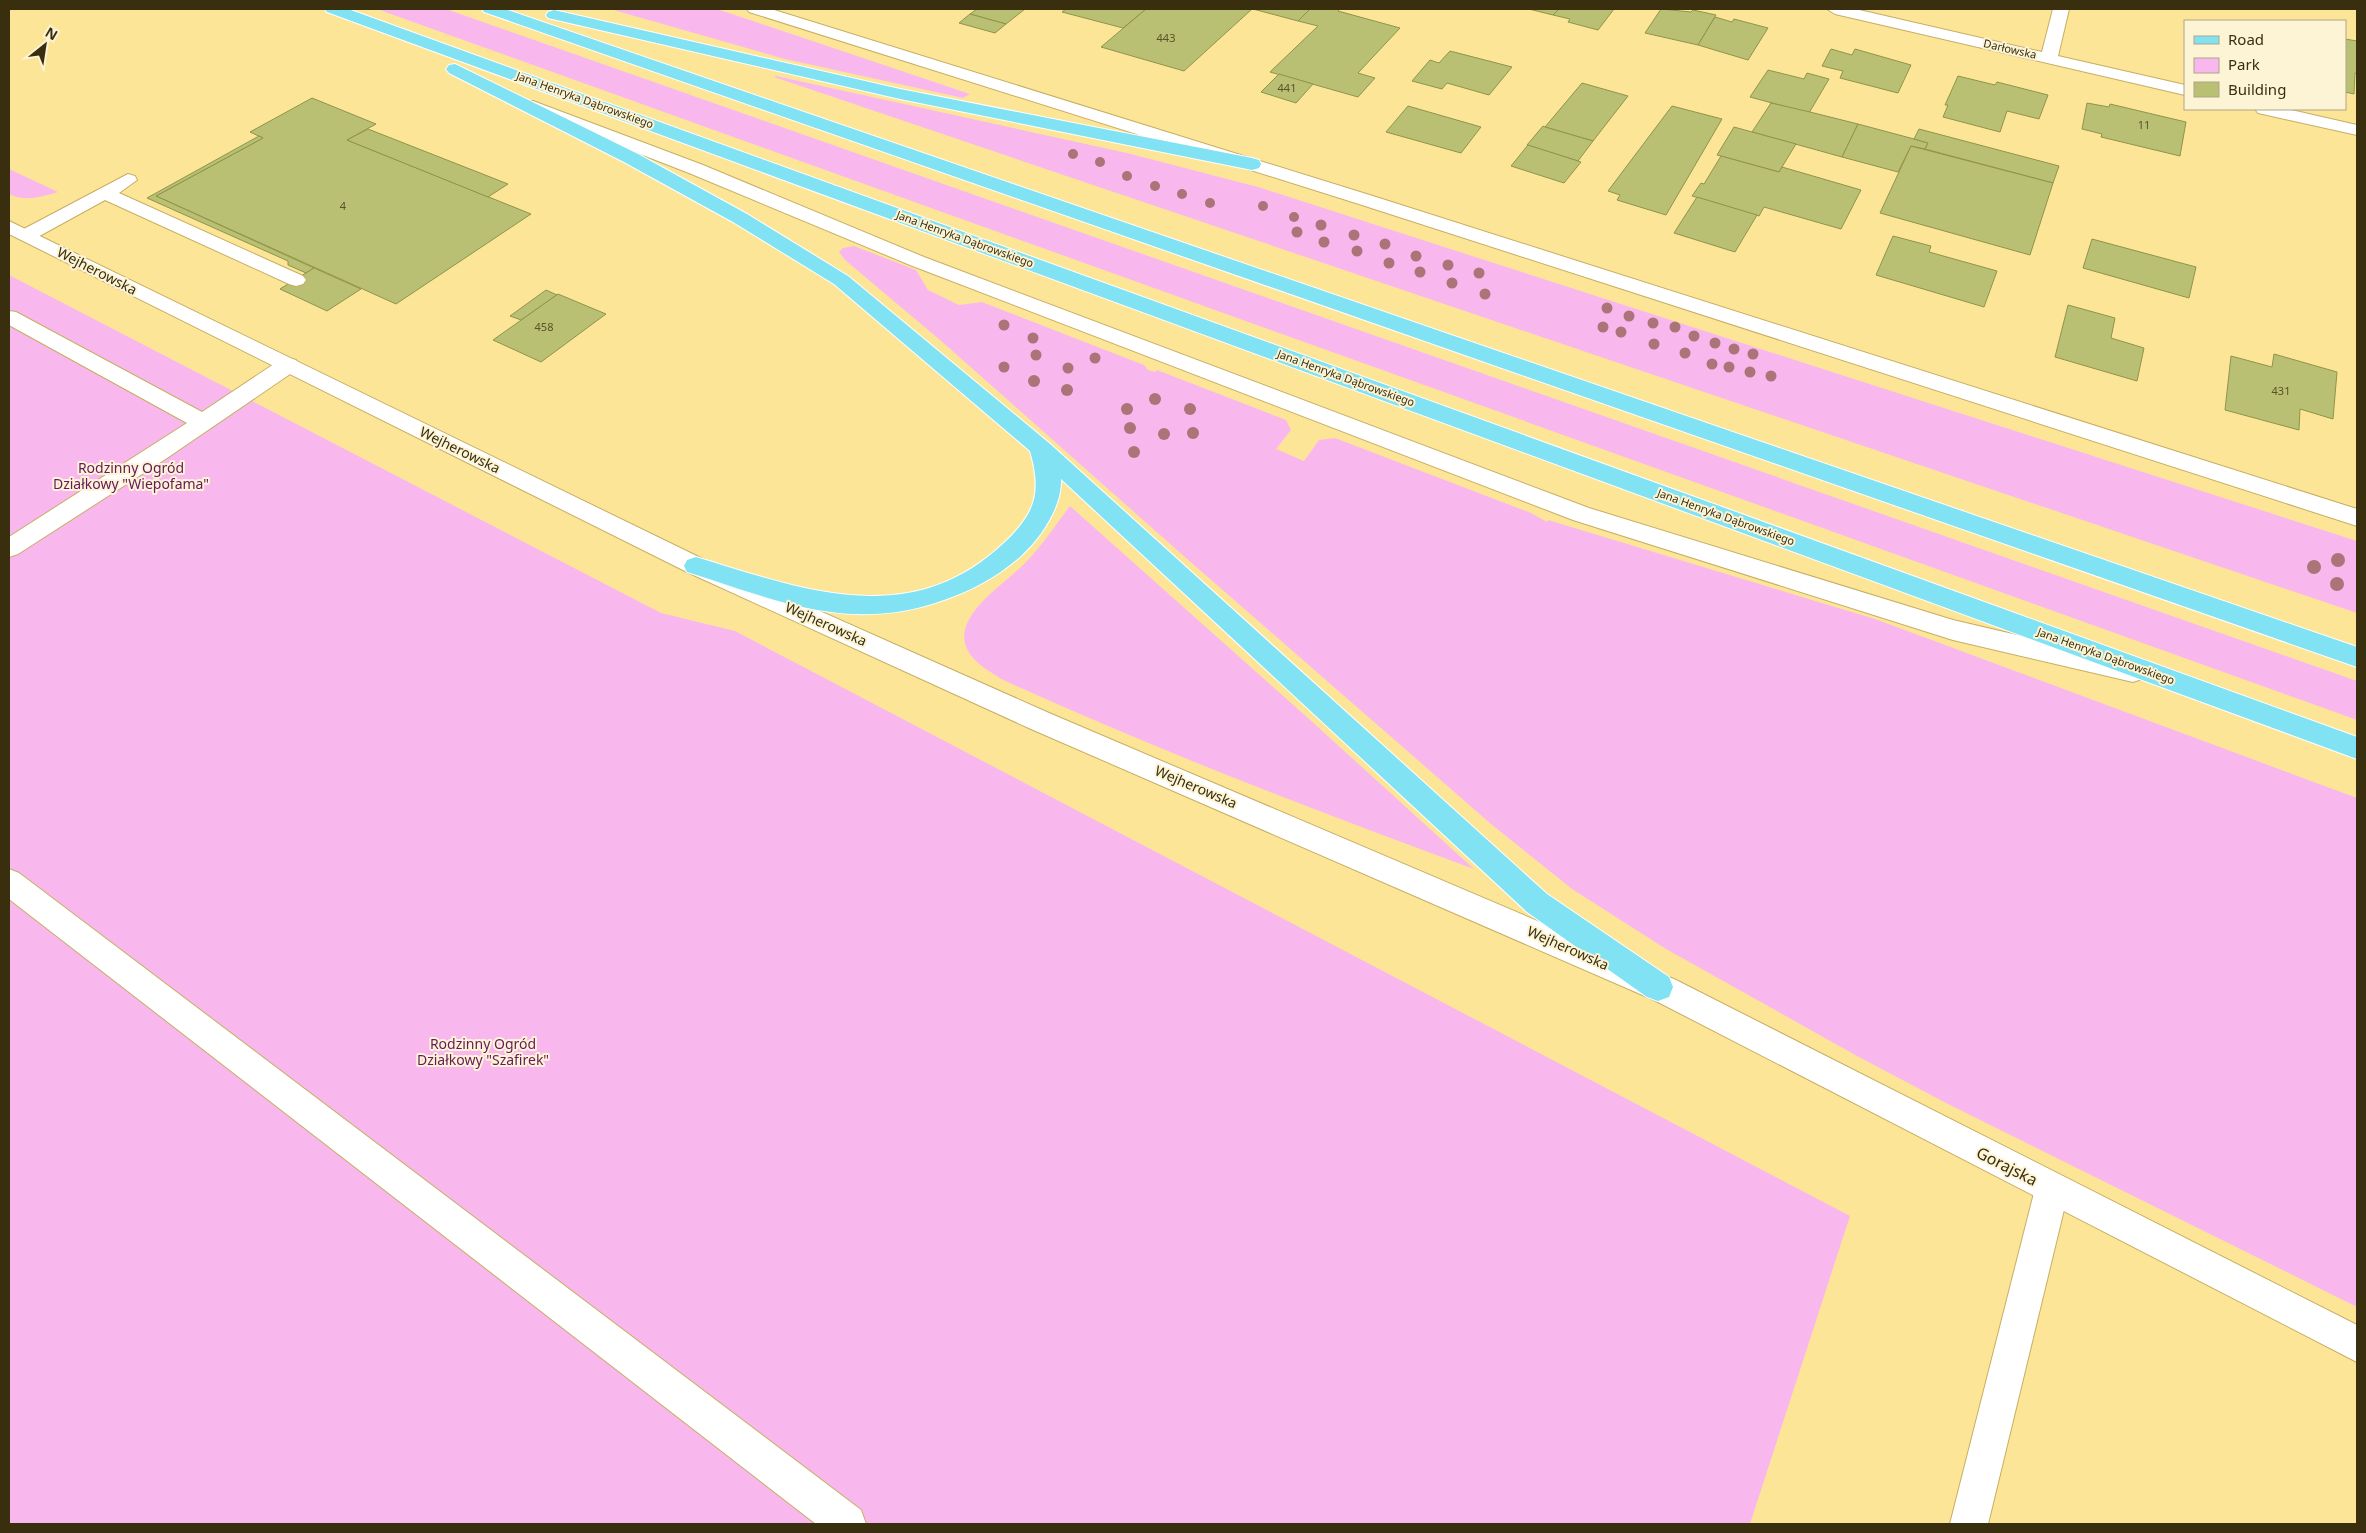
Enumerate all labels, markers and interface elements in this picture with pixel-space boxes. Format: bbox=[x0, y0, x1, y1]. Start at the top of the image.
north arrow bbox=[20, 20, 70, 70]
legend bbox=[2184, 20, 2346, 110]
text: N bbox=[42, 22, 61, 44]
text: Road bbox=[2228, 29, 2264, 49]
house number: 443 bbox=[1157, 30, 1175, 45]
street label: Darłowska bbox=[1982, 35, 2038, 62]
text: Park bbox=[2228, 54, 2260, 74]
street label: Jana Henryka Dąbrowskiego bbox=[513, 67, 656, 132]
text: Building bbox=[2228, 79, 2286, 99]
house number: 441 bbox=[1278, 80, 1296, 95]
house number: 11 bbox=[2138, 117, 2150, 132]
house number: 4 bbox=[340, 198, 347, 213]
street label: Jana Henryka Dąbrowskiego bbox=[893, 206, 1036, 271]
street label: Wejherowska bbox=[54, 242, 141, 299]
house number: 458 bbox=[535, 319, 553, 334]
street label: Jana Henryka Dąbrowskiego bbox=[1274, 345, 1417, 410]
house number: 431 bbox=[2272, 383, 2290, 398]
street label: Wejherowska bbox=[417, 422, 504, 477]
park label: Rodzinny Ogród Działkowy "Wiepofama" bbox=[53, 458, 209, 493]
street label: Jana Henryka Dąbrowskiego bbox=[1654, 484, 1797, 549]
street label: Wejherowska bbox=[782, 597, 870, 650]
street label: Jana Henryka Dąbrowskiego bbox=[2034, 623, 2177, 688]
street label: Wejherowska bbox=[1152, 761, 1240, 812]
street label: Wejherowska bbox=[1524, 921, 1612, 974]
park label: Rodzinny Ogród Działkowy "Szafirek" bbox=[417, 1034, 549, 1069]
street label: Gorajska bbox=[1973, 1141, 2041, 1191]

